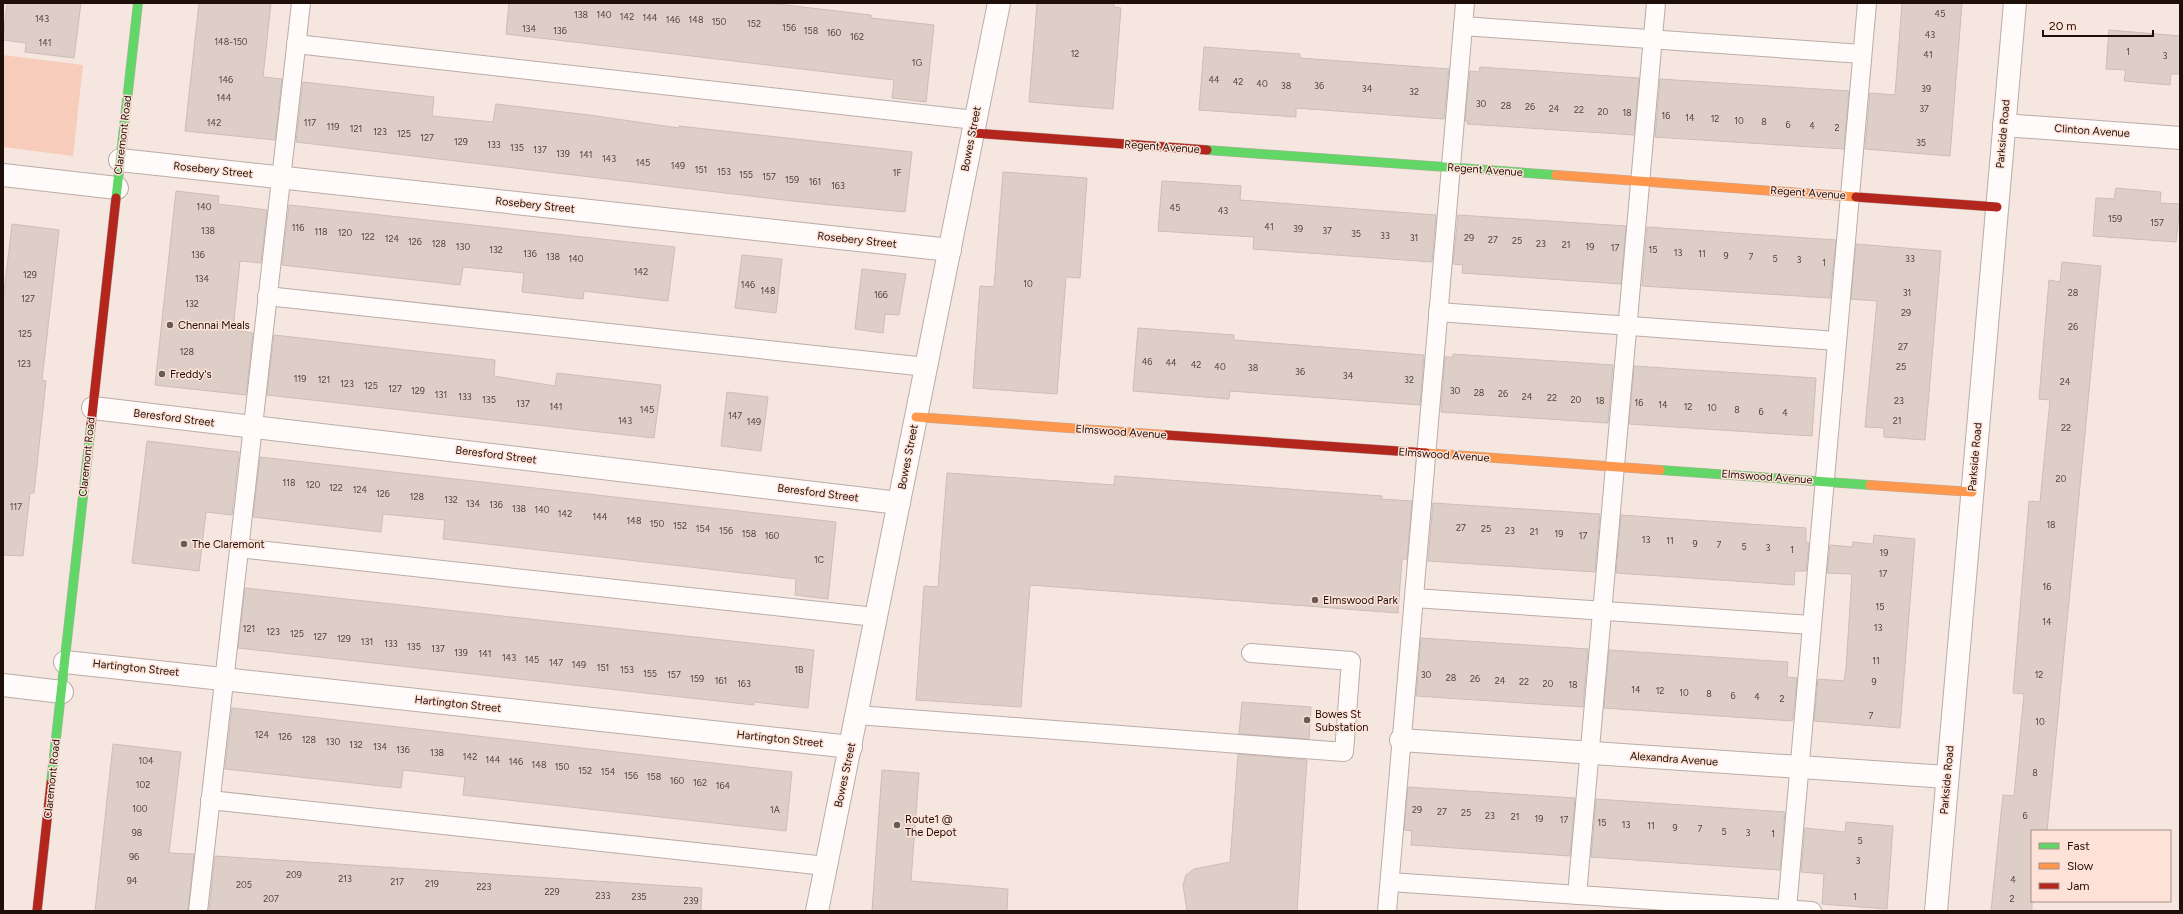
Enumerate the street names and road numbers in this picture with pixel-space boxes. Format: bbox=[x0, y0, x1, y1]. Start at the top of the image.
street label: Claremont Road bbox=[112, 95, 134, 175]
street label: Parkside Road bbox=[1994, 99, 2012, 169]
street label: Bowes Street bbox=[958, 105, 984, 173]
street label: Clinton Avenue bbox=[2054, 122, 2130, 140]
street label: Regent Avenue bbox=[1124, 138, 1200, 156]
street label: Rosebery Street bbox=[173, 159, 253, 181]
street label: Regent Avenue bbox=[1447, 161, 1523, 179]
street label: Regent Avenue bbox=[1770, 184, 1846, 202]
street label: Rosebery Street bbox=[495, 194, 575, 216]
street label: Rosebery Street bbox=[817, 229, 897, 251]
street label: Beresford Street bbox=[133, 407, 215, 429]
street label: Claremont Road bbox=[76, 417, 98, 497]
street label: Elmswood Avenue bbox=[1075, 422, 1167, 442]
street label: Parkside Road bbox=[1966, 422, 1984, 492]
street label: Bowes Street bbox=[895, 423, 921, 491]
street label: Beresford Street bbox=[455, 444, 537, 466]
street label: Elmswood Avenue bbox=[1398, 445, 1490, 465]
street label: Elmswood Avenue bbox=[1721, 467, 1813, 487]
street label: Beresford Street bbox=[777, 482, 859, 504]
street label: Hartington Street bbox=[92, 657, 180, 679]
street label: Hartington Street bbox=[414, 693, 502, 715]
street label: Hartington Street bbox=[736, 728, 824, 750]
street label: Claremont Road bbox=[41, 739, 63, 819]
street label: Bowes Street bbox=[832, 741, 858, 809]
street label: Parkside Road bbox=[1938, 745, 1956, 815]
street label: Alexandra Avenue bbox=[1629, 749, 1719, 769]

